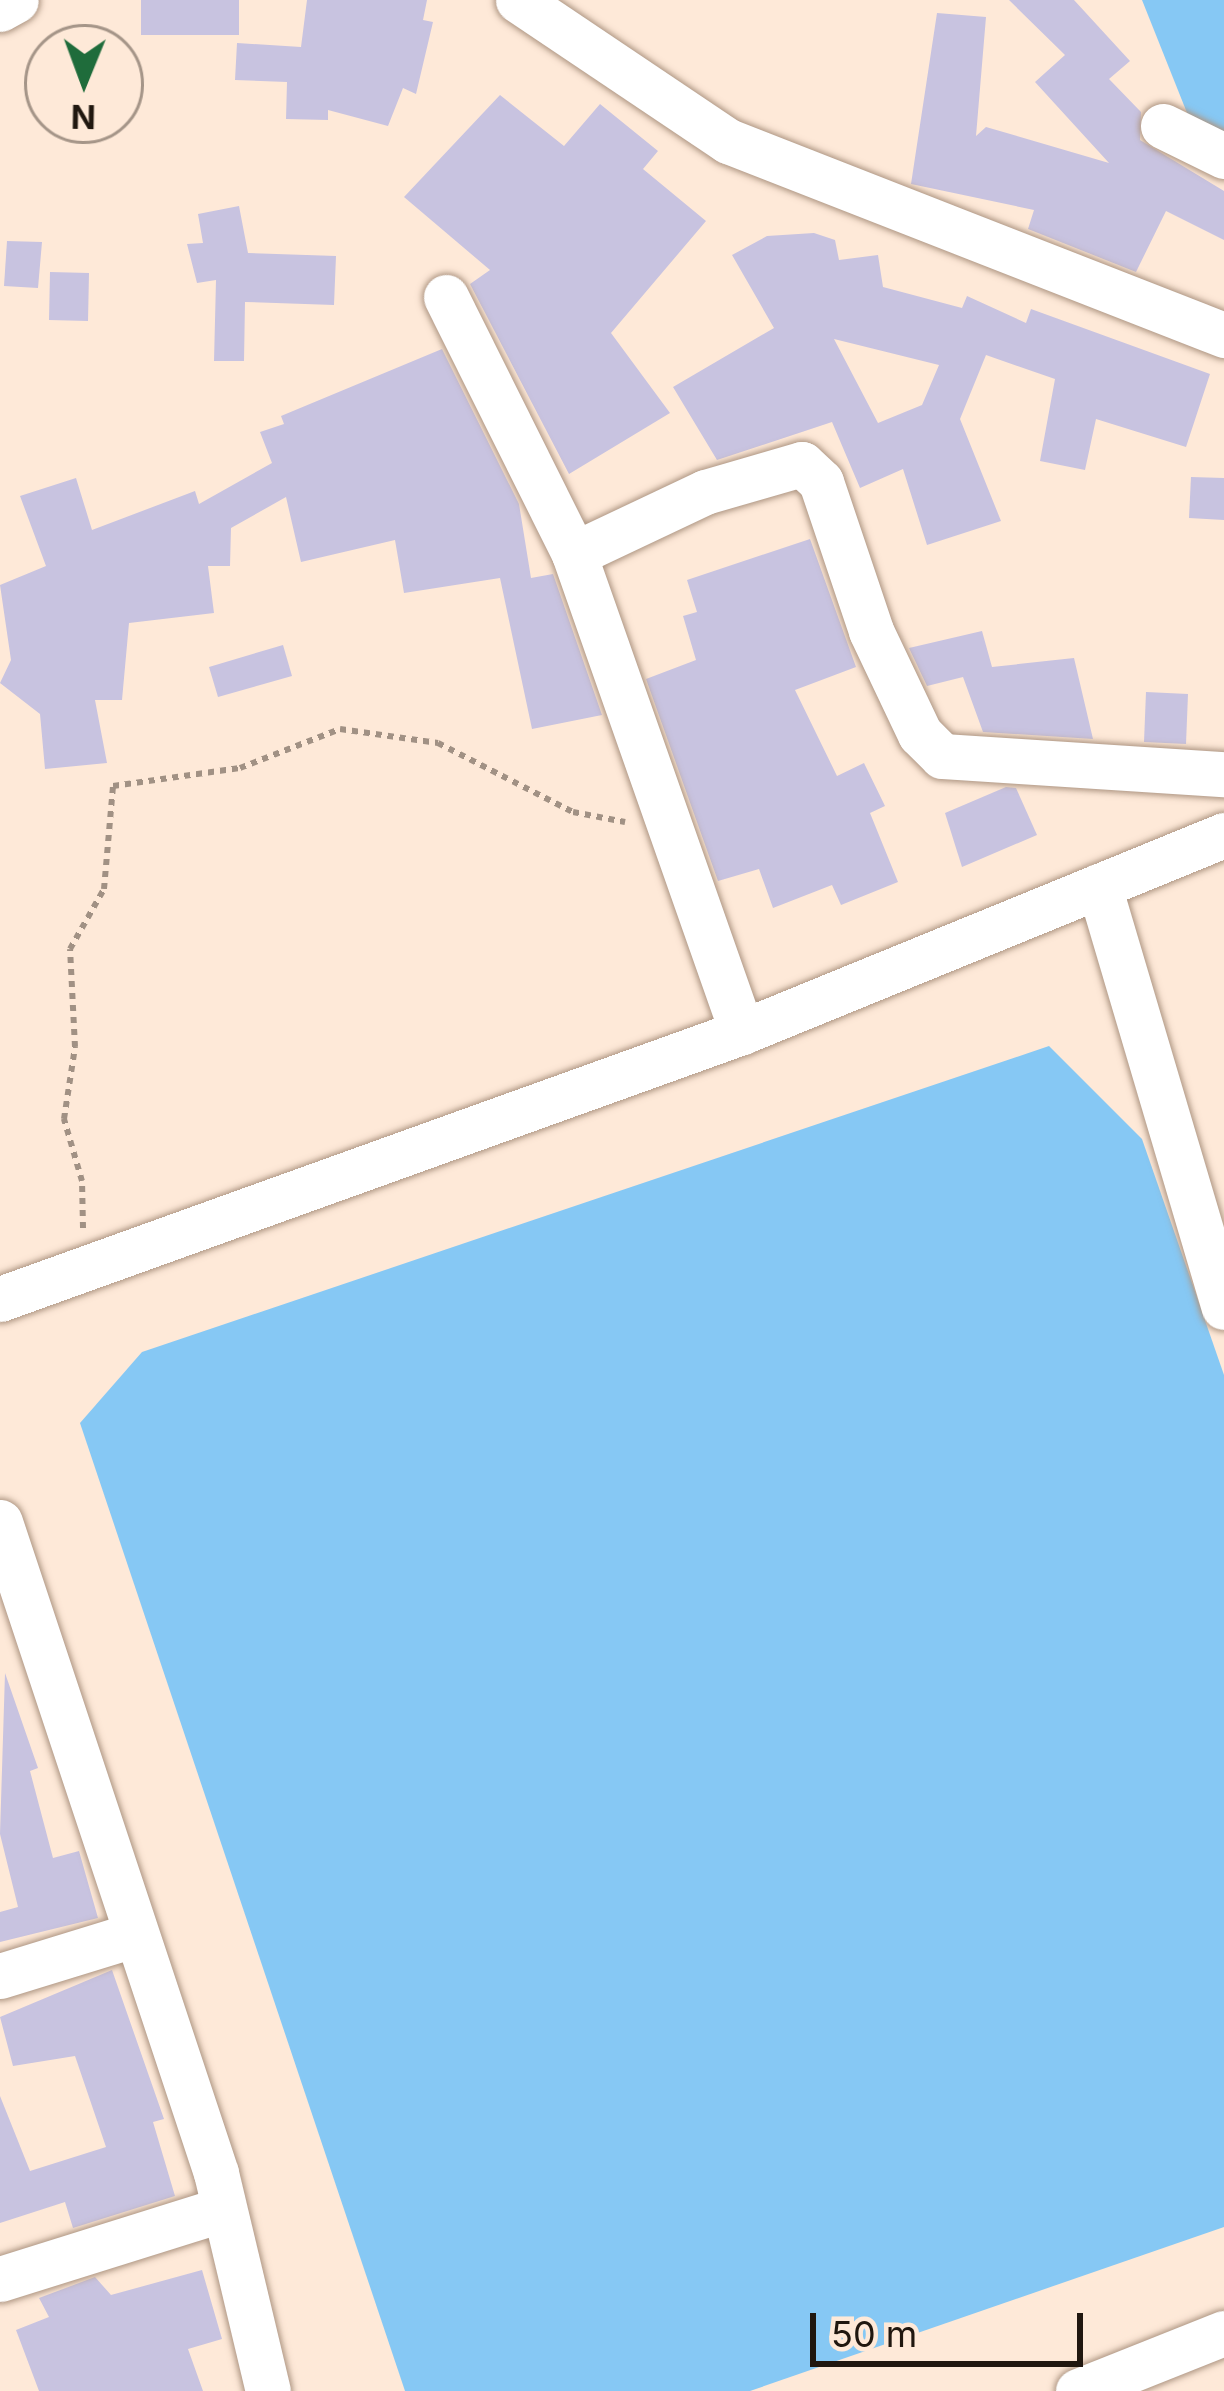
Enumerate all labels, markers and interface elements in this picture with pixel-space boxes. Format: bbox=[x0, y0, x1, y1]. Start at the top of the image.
north arrow bbox=[24, 24, 144, 144]
text: N bbox=[70, 97, 96, 137]
scale bar bbox=[816, 2289, 1089, 2363]
text: 50 m bbox=[831, 2312, 917, 2356]

